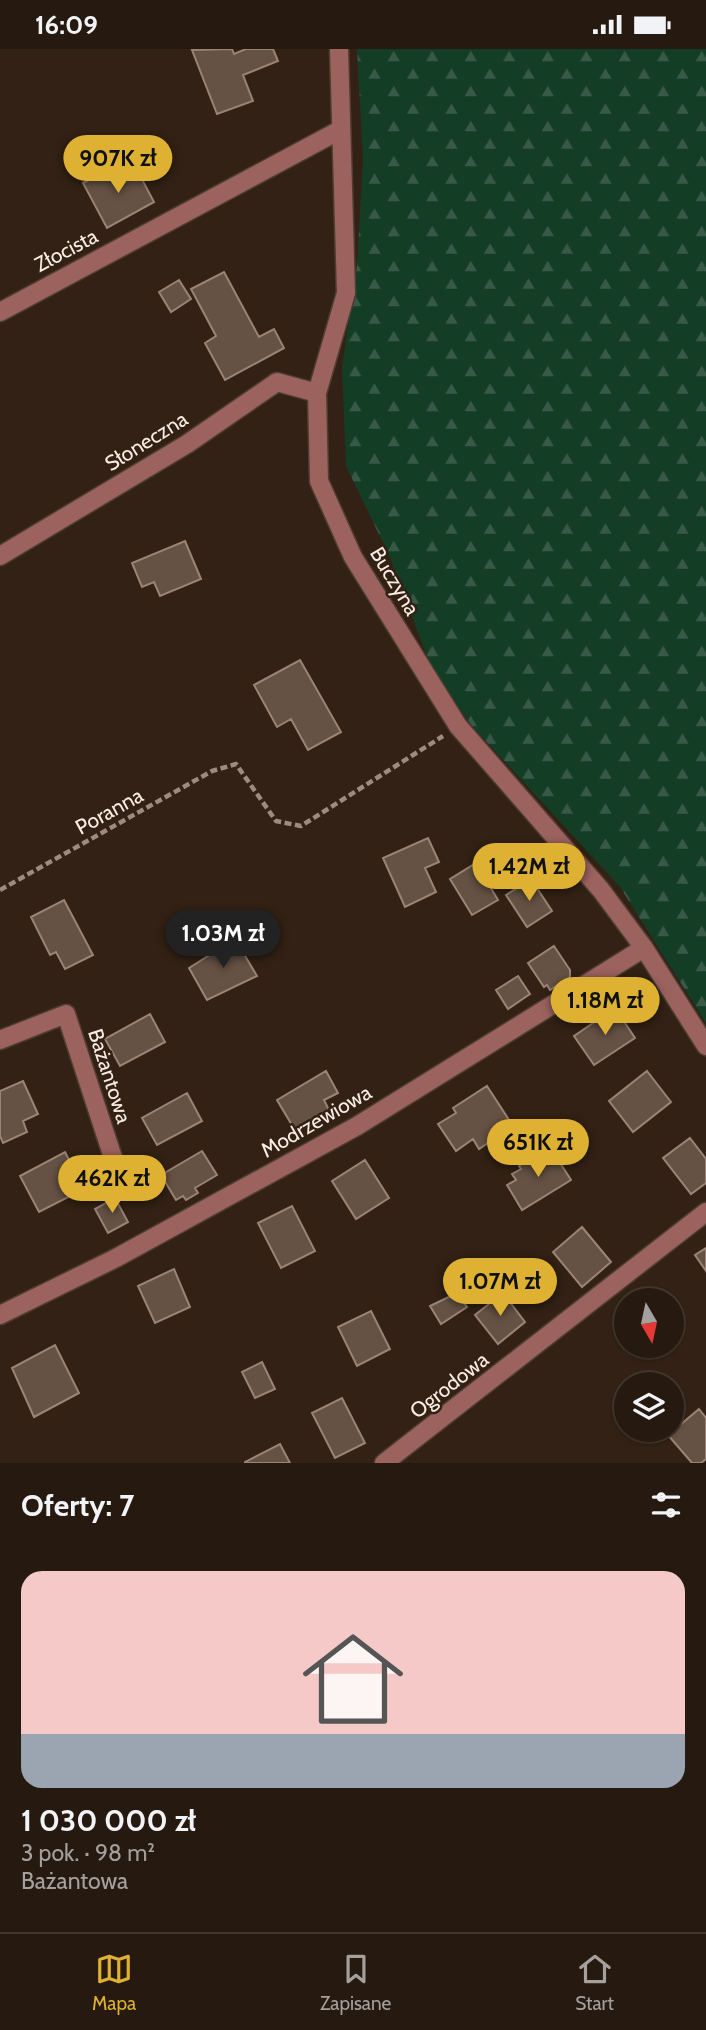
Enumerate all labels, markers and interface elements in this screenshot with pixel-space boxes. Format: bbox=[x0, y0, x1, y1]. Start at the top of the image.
text: 16:09 bbox=[35, 9, 98, 41]
pin: 907K zł bbox=[53, 135, 183, 195]
text: 907K zł bbox=[79, 144, 157, 172]
street label: Złocista bbox=[30, 223, 102, 277]
street label: Słoneczna bbox=[100, 406, 192, 476]
street label: Buczyna bbox=[365, 542, 425, 620]
street label: Poranna bbox=[71, 782, 147, 840]
pin: 1.42M zł bbox=[457, 843, 601, 903]
text: 1.42M zł bbox=[488, 852, 570, 880]
pin: 1.03M zł bbox=[151, 911, 295, 970]
text: 1.03M zł bbox=[181, 919, 265, 947]
pin: 1.18M zł bbox=[533, 977, 677, 1037]
text: 1.18M zł bbox=[567, 986, 643, 1014]
street label: Bażantowa bbox=[83, 1026, 137, 1126]
street label: Modrzewiowa bbox=[256, 1079, 376, 1163]
pin: 651K zł bbox=[473, 1119, 603, 1179]
text: 651K zł bbox=[503, 1128, 573, 1156]
pin: 462K zł bbox=[47, 1155, 177, 1215]
text: 462K zł bbox=[74, 1164, 150, 1192]
pin: 1.07M zł bbox=[428, 1259, 572, 1318]
text: 1.07M zł bbox=[459, 1267, 541, 1295]
north arrow bbox=[614, 1288, 684, 1358]
map controls bbox=[614, 1288, 684, 1442]
street label: Ogrodowa bbox=[405, 1347, 493, 1423]
button: layers bbox=[614, 1372, 684, 1442]
icon: filters bbox=[647, 1486, 685, 1524]
text: Oferty: 7 bbox=[21, 1487, 134, 1524]
icon: home bbox=[290, 1616, 416, 1742]
text: 1 030 000 zł bbox=[21, 1802, 196, 1839]
text: 3 pok. · 98 m² bbox=[21, 1839, 155, 1867]
text: Bażantowa bbox=[21, 1867, 128, 1895]
tab: Mapa bbox=[92, 1950, 136, 2015]
tab: Zapisane bbox=[320, 1950, 391, 2015]
tab: Start bbox=[575, 1950, 614, 2015]

